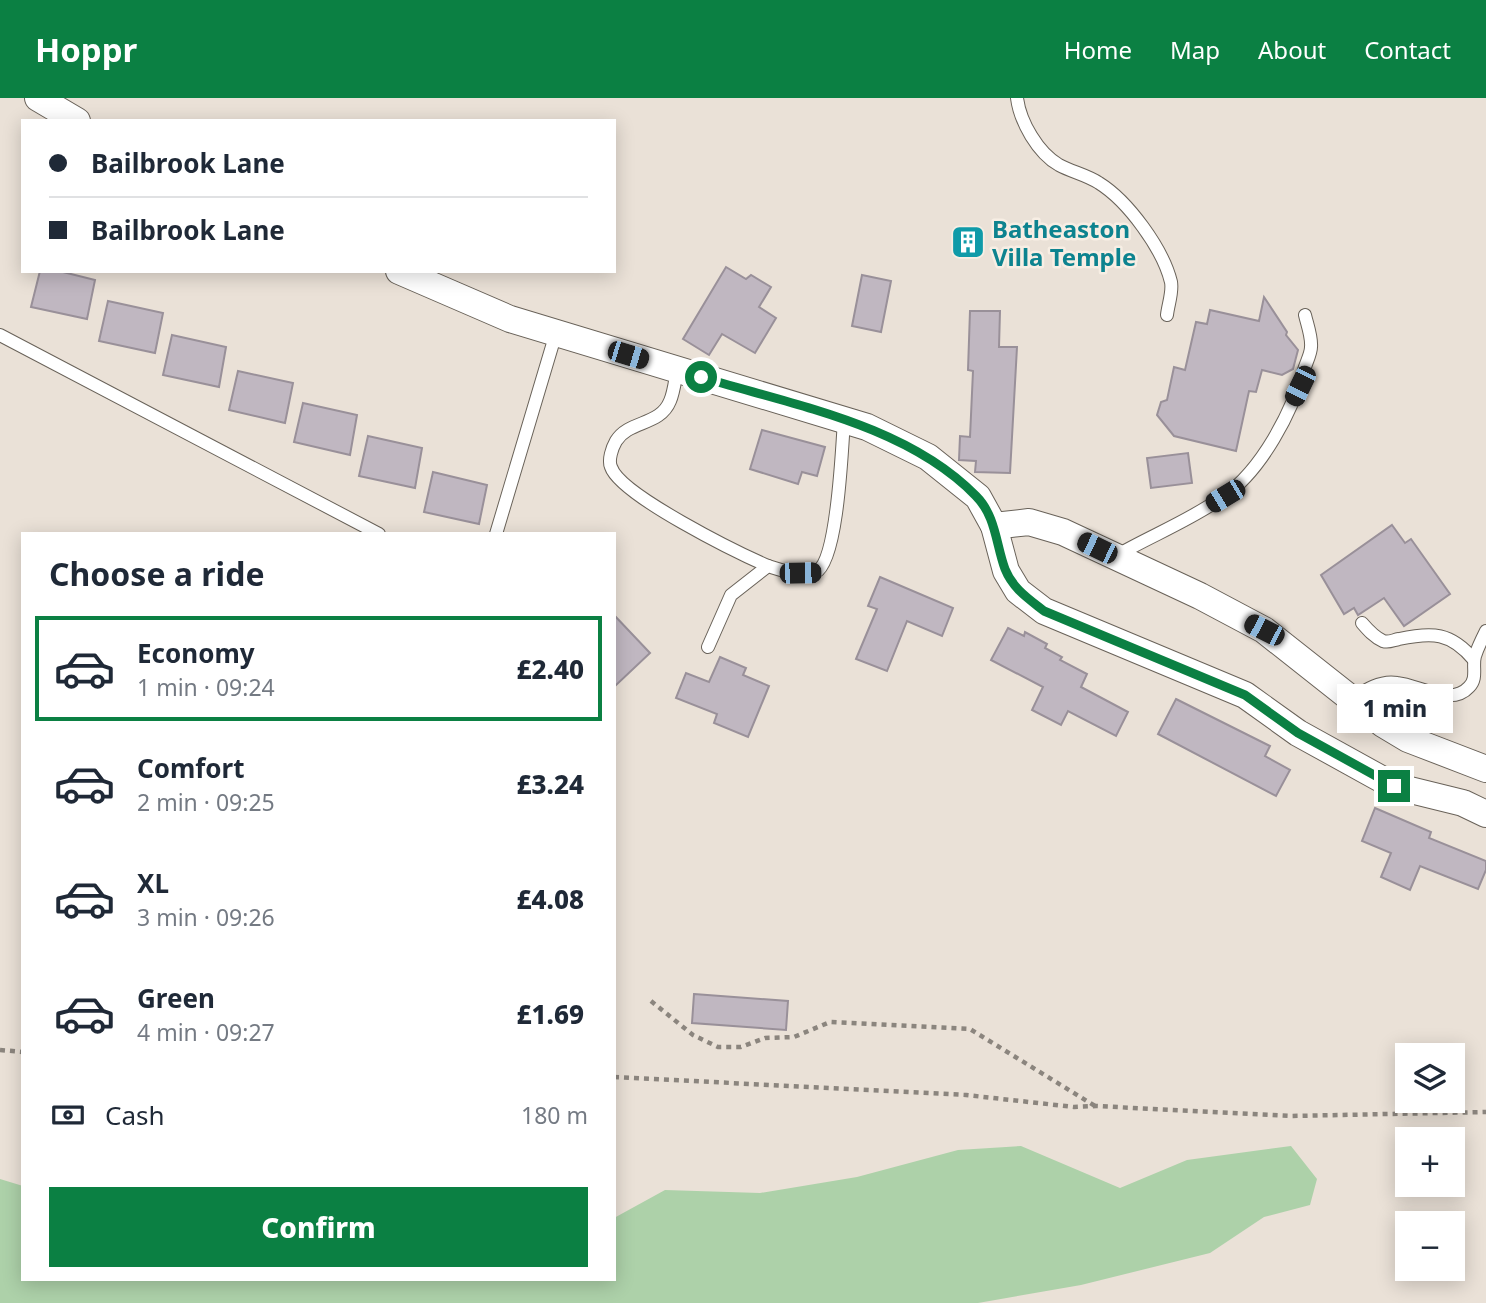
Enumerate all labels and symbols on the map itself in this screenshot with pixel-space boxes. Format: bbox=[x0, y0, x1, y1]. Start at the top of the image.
place label: Batheaston Villa Temple bbox=[992, 212, 1136, 273]
building icon: Batheaston Villa Temple bbox=[949, 223, 987, 261]
car bbox=[605, 339, 652, 371]
route start bbox=[685, 361, 717, 393]
car bbox=[1282, 363, 1319, 409]
car bbox=[1202, 476, 1249, 516]
car bbox=[1074, 529, 1121, 567]
car bbox=[779, 562, 822, 584]
car bbox=[1241, 611, 1288, 649]
callout: 1 min bbox=[1336, 684, 1452, 734]
route end bbox=[1378, 770, 1410, 802]

